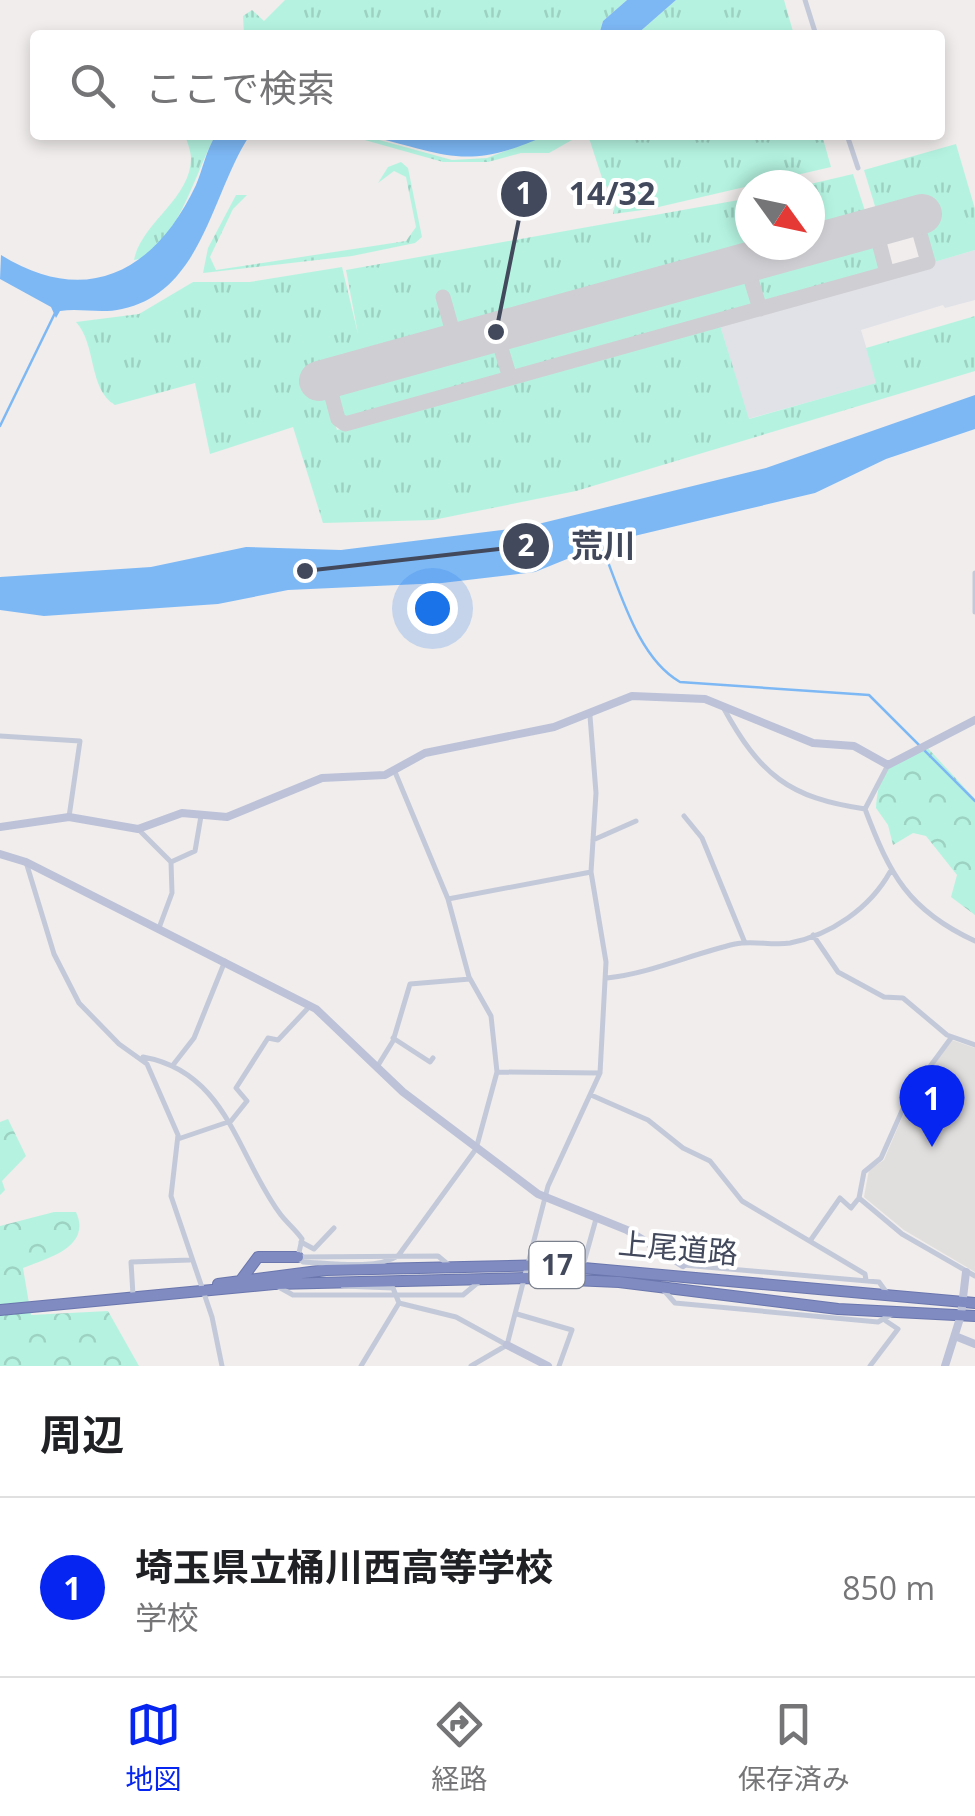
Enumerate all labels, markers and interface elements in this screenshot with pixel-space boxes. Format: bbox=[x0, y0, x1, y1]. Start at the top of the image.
search box bbox=[30, 30, 945, 140]
icon: search bbox=[65, 58, 120, 113]
text: ここで検索 bbox=[145, 61, 335, 113]
callout: 14/32 bbox=[499, 163, 676, 225]
north arrow bbox=[735, 170, 825, 260]
text: 14/32 bbox=[569, 171, 655, 214]
text: 1 bbox=[515, 172, 533, 213]
callout: 荒川 bbox=[501, 515, 655, 577]
text: 荒川 bbox=[571, 523, 635, 566]
text: 2 bbox=[517, 524, 535, 565]
your location bbox=[407, 583, 458, 634]
pin: 1 bbox=[900, 1064, 964, 1147]
street label: 上尾道路 bbox=[617, 1222, 740, 1273]
road number: 17 bbox=[530, 1242, 584, 1288]
text: 周辺 bbox=[40, 1405, 124, 1462]
text: 埼玉県立桶川西高等学校 bbox=[135, 1540, 553, 1592]
text: 1 bbox=[63, 1566, 82, 1609]
text: 850 m bbox=[842, 1566, 935, 1609]
text: 学校 bbox=[135, 1595, 199, 1638]
tab: 地図 bbox=[125, 1697, 181, 1797]
tab: 経路 bbox=[431, 1697, 488, 1797]
tab: 保存済み bbox=[738, 1697, 850, 1797]

